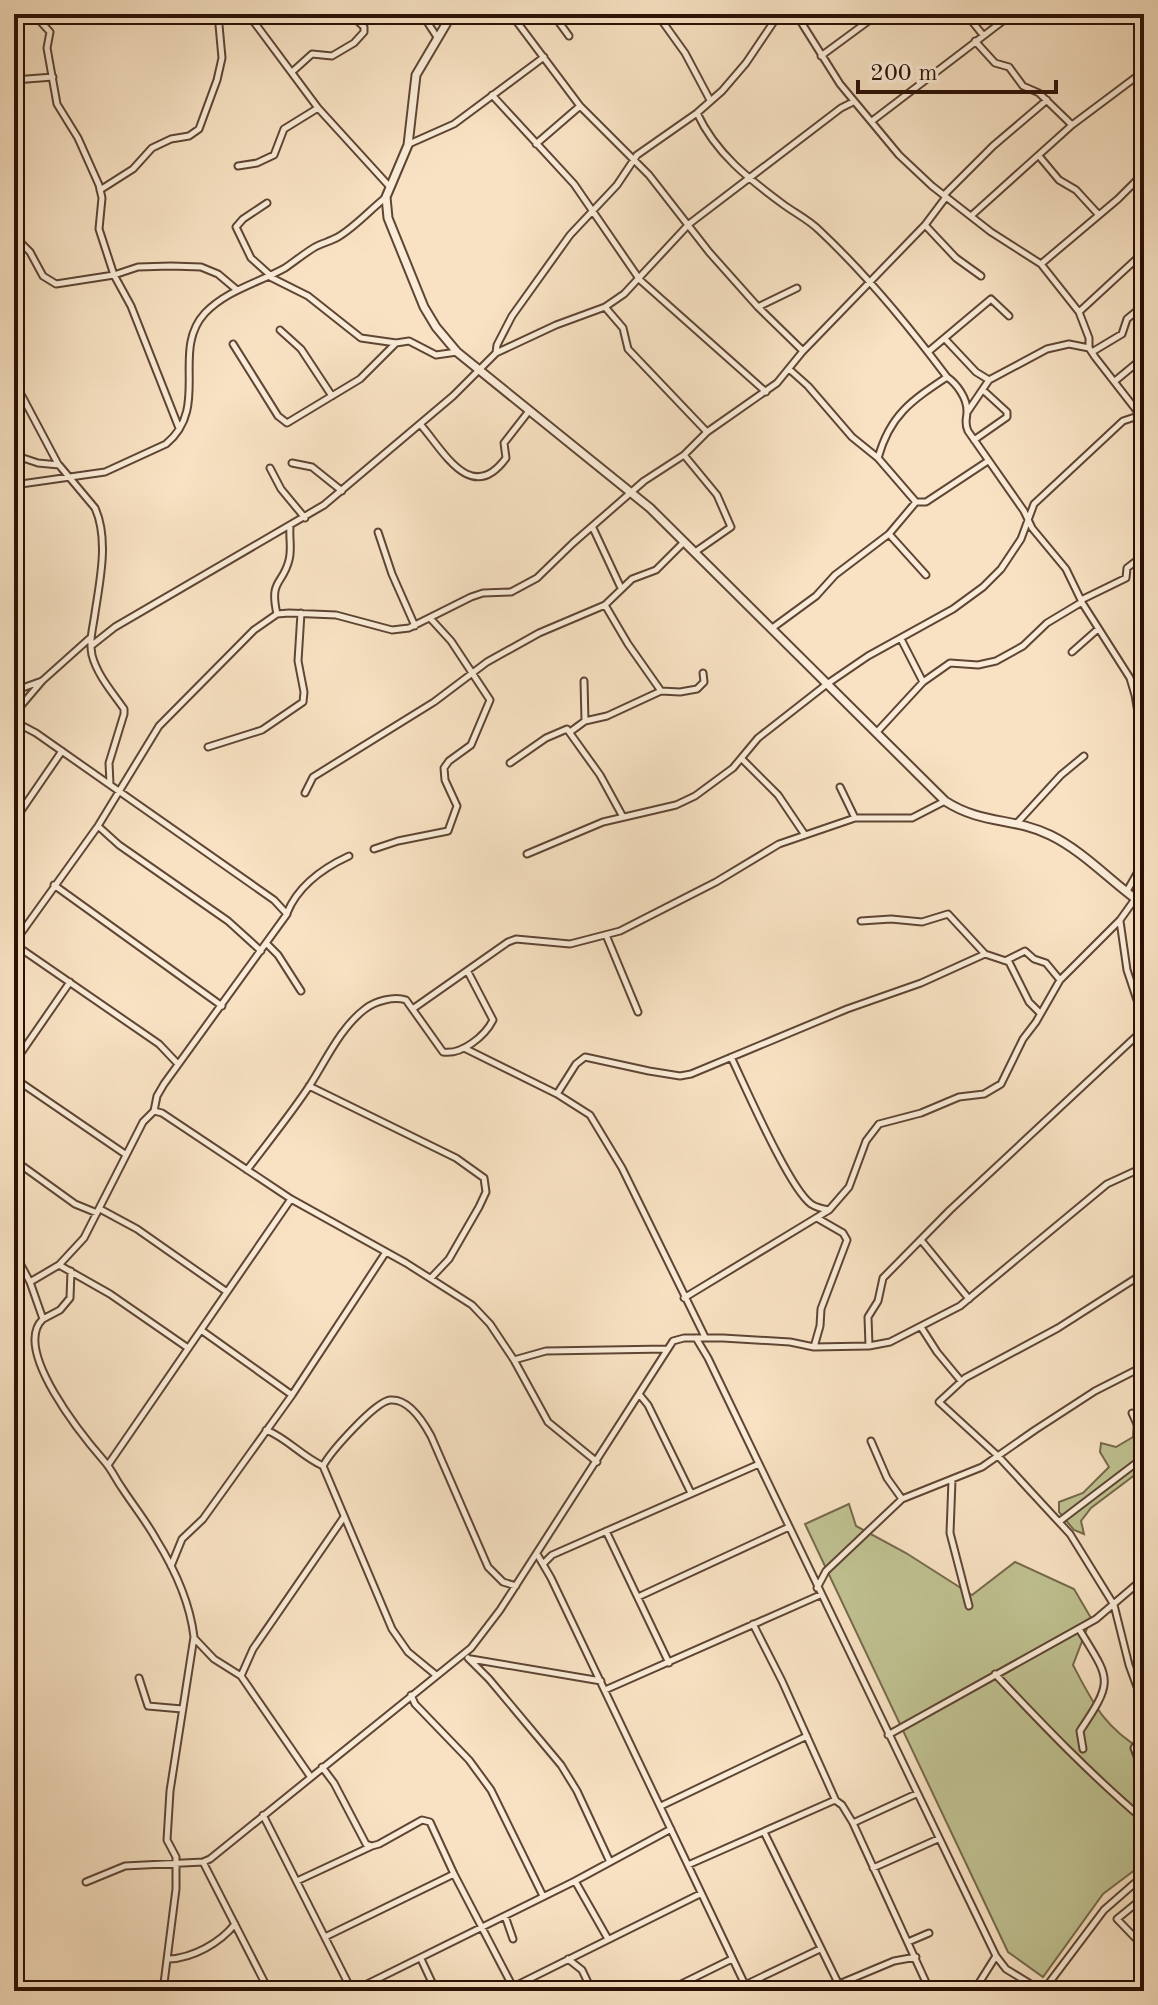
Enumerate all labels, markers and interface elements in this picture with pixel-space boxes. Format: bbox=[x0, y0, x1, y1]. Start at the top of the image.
scale bar bbox=[858, 44, 1056, 94]
text: 200 m bbox=[870, 62, 938, 86]

